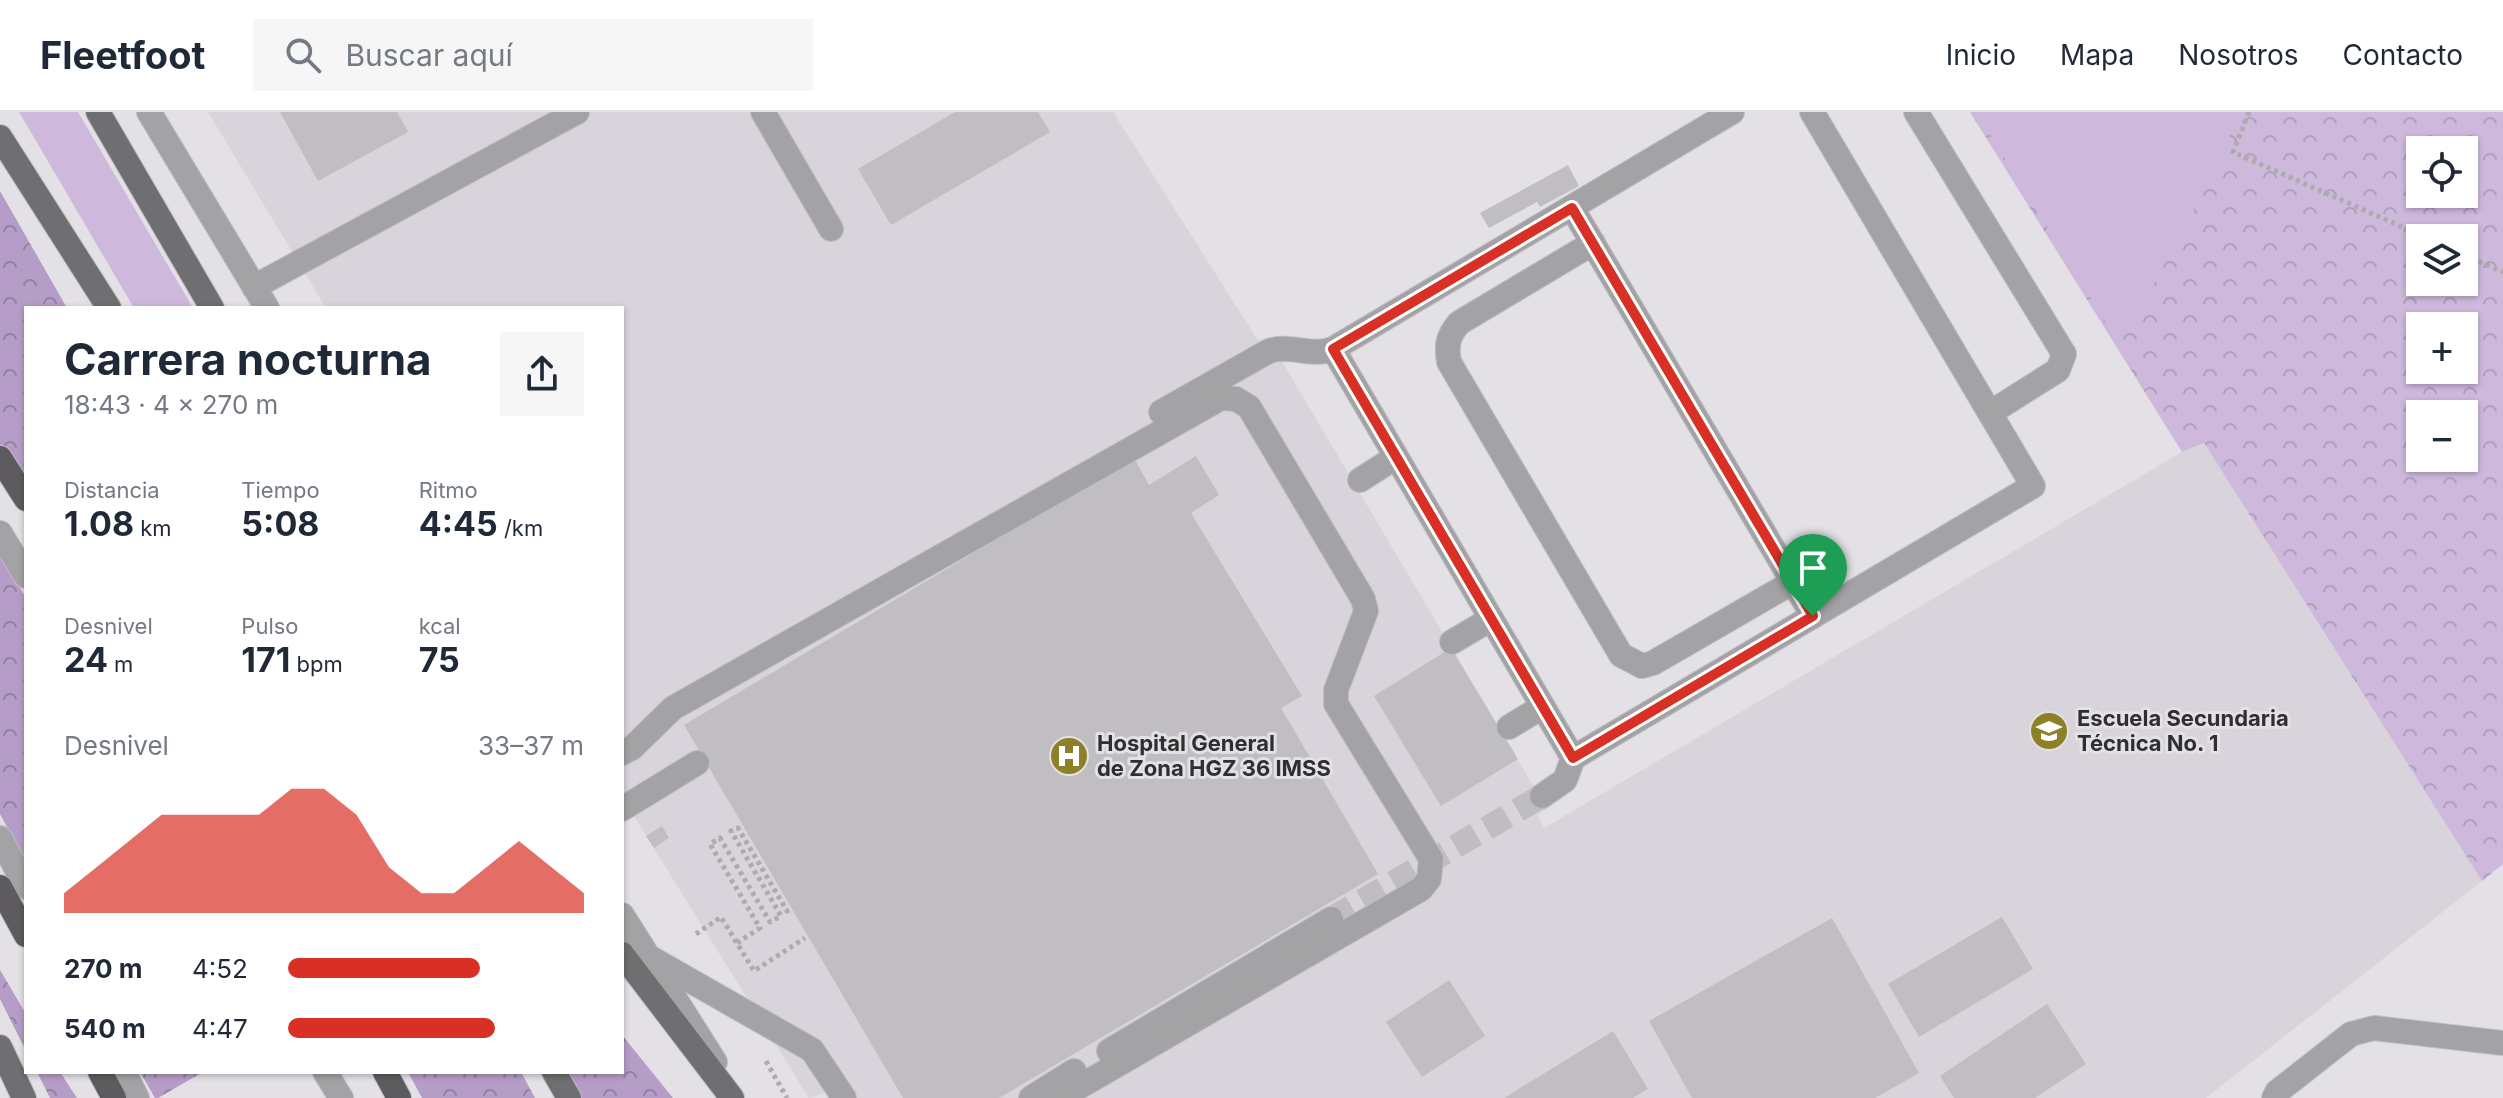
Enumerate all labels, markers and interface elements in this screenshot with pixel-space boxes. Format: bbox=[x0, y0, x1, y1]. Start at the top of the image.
search box bbox=[253, 19, 813, 91]
text: Fleetfoot bbox=[40, 32, 205, 78]
icon: search bbox=[281, 33, 325, 77]
text: Buscar aquí bbox=[345, 37, 513, 73]
text: Inicio bbox=[1946, 38, 2016, 72]
text: Mapa bbox=[2060, 38, 2134, 72]
text: Nosotros bbox=[2178, 38, 2299, 72]
text: Contacto bbox=[2343, 38, 2463, 72]
map controls bbox=[2406, 136, 2478, 472]
button: locate bbox=[2406, 136, 2478, 208]
button: layers bbox=[2406, 224, 2478, 296]
button: + bbox=[2406, 312, 2478, 384]
text: Carrera nocturna bbox=[64, 332, 432, 386]
button: share bbox=[500, 332, 584, 416]
text: 18:43 · 4 × 270 m bbox=[64, 389, 278, 420]
button: − bbox=[2406, 400, 2478, 472]
text: Distancia bbox=[64, 477, 160, 503]
text: Tiempo bbox=[241, 477, 320, 503]
text: Ritmo bbox=[419, 477, 478, 503]
text: 1.08 bbox=[64, 503, 134, 544]
text: 5:08 bbox=[241, 503, 319, 544]
text: 4:45 bbox=[419, 503, 498, 544]
text: km bbox=[134, 515, 172, 541]
text: /km bbox=[498, 515, 543, 541]
pin bbox=[1779, 534, 1847, 616]
icon: arrive bbox=[1791, 546, 1835, 590]
text: Desnivel bbox=[64, 613, 153, 639]
text: Pulso bbox=[241, 613, 299, 639]
text: kcal bbox=[419, 613, 461, 639]
text: 24 bbox=[64, 639, 108, 680]
text: 171 bbox=[241, 639, 290, 680]
text: 75 bbox=[419, 639, 460, 680]
text: m bbox=[108, 651, 133, 677]
text: bpm bbox=[290, 651, 343, 677]
place label: Escuela Secundaria Técnica No. 1 bbox=[2077, 705, 2289, 756]
school or university icon: Escuela Secundaria Técnica No. 1 bbox=[2028, 710, 2070, 752]
text: Desnivel bbox=[64, 730, 169, 761]
text: 33–37 m bbox=[478, 730, 584, 761]
place label: Hospital General de Zona HGZ 36 IMSS bbox=[1097, 730, 1331, 781]
hospital icon: Hospital General de Zona HGZ 36 IMSS bbox=[1048, 735, 1090, 777]
text: 270 m bbox=[64, 953, 143, 984]
text: 4:52 bbox=[192, 953, 248, 984]
text: 540 m bbox=[64, 1013, 146, 1044]
text: 4:47 bbox=[192, 1013, 248, 1044]

